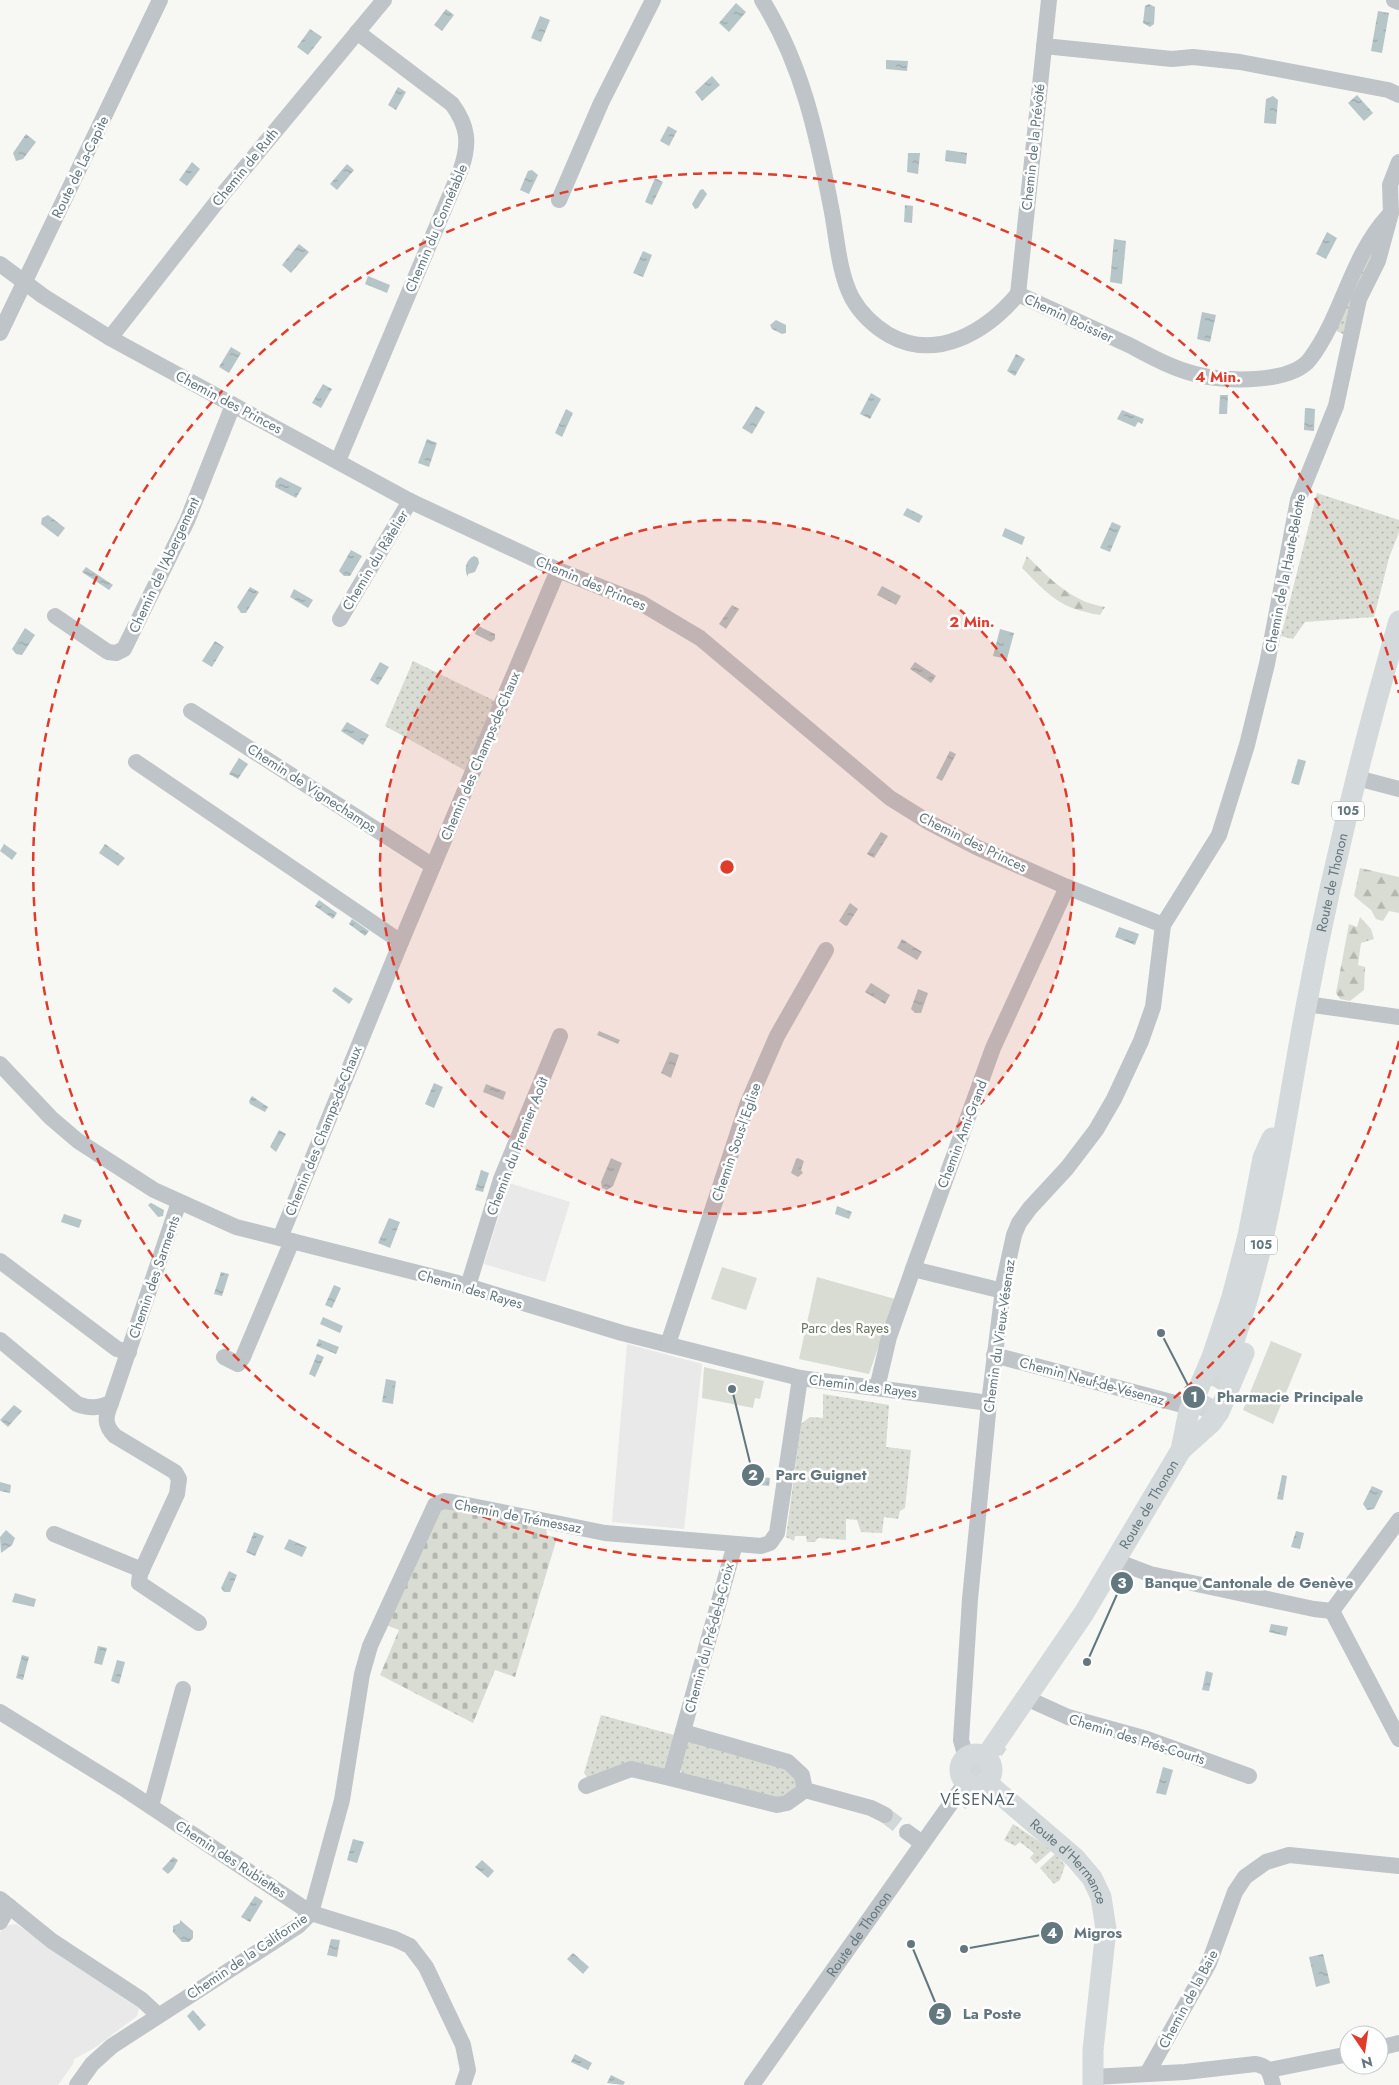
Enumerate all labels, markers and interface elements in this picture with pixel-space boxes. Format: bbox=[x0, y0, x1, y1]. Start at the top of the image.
street label: Chemin de la Prévôté bbox=[1016, 83, 1050, 211]
street label: Route de La-Capite bbox=[47, 113, 113, 221]
street label: Chemin de Ruth bbox=[207, 124, 283, 210]
street label: Chemin du Connétable bbox=[400, 161, 472, 295]
street label: Chemin Boissier bbox=[1021, 289, 1117, 347]
street label: Chemin des Princes bbox=[172, 365, 286, 439]
text: 4 Min. bbox=[1195, 366, 1241, 388]
street label: Chemin de la Haute-Belotte bbox=[1260, 492, 1310, 654]
street label: Chemin de l'Abergement bbox=[124, 493, 205, 636]
street label: Chemin du Râtelier bbox=[337, 506, 413, 614]
street label: Chemin des Princes bbox=[533, 551, 650, 615]
text: 2 Min. bbox=[949, 611, 995, 633]
street label: Chemin des Champs-de-Chaux bbox=[435, 668, 525, 843]
street label: Chemin de Vignechamps bbox=[243, 739, 381, 838]
road number: 105 bbox=[1332, 801, 1364, 820]
street label: Chemin des Princes bbox=[916, 807, 1031, 877]
street label: Route de Thonon bbox=[1311, 831, 1352, 934]
centre of rings bbox=[718, 858, 736, 876]
street label: Chemin des Champs-de-Chaux bbox=[280, 1043, 366, 1219]
street label: Chemin du Premier Août bbox=[481, 1073, 553, 1218]
street label: Chemin Ami-Grand bbox=[932, 1077, 992, 1191]
street label: Chemin Sous-l'Eglise bbox=[706, 1080, 766, 1204]
street label: Chemin des Sarments bbox=[124, 1212, 185, 1341]
road number: 105 bbox=[1245, 1236, 1277, 1254]
street label: Chemin du Vieux-Vésenaz bbox=[978, 1257, 1020, 1414]
street label: Chemin des Rayes bbox=[415, 1264, 525, 1314]
park label: Parc des Rayes bbox=[801, 1318, 889, 1338]
street label: Chemin Neuf-de-Vésenaz bbox=[1017, 1352, 1167, 1410]
street label: Chemin des Rayes bbox=[808, 1369, 918, 1403]
callout: Pharmacie Principale bbox=[1181, 1382, 1373, 1412]
text: 1 bbox=[1190, 1386, 1198, 1408]
text: Pharmacie Principale bbox=[1217, 1386, 1364, 1408]
street label: Route de Thonon bbox=[1114, 1456, 1183, 1553]
callout: Parc Guignet bbox=[740, 1460, 876, 1490]
text: 2 bbox=[748, 1464, 758, 1486]
text: Parc Guignet bbox=[776, 1464, 867, 1486]
street label: Chemin de Trémessaz bbox=[453, 1494, 584, 1538]
street label: Chemin du Pré-de-la-Croix bbox=[679, 1561, 739, 1715]
callout: Banque Cantonale de Genève bbox=[1110, 1568, 1364, 1598]
text: 3 bbox=[1117, 1572, 1127, 1594]
text: Banque Cantonale de Genève bbox=[1145, 1572, 1354, 1594]
street label: Chemin des Prés-Courts bbox=[1066, 1709, 1208, 1769]
district label: VÉSENAZ bbox=[940, 1788, 1016, 1811]
street label: Route d'Hermance bbox=[1026, 1814, 1112, 1905]
street label: Chemin des Rubiettes bbox=[172, 1816, 291, 1903]
street label: Route de Thonon bbox=[821, 1887, 896, 1981]
street label: Chemin de la Californie bbox=[183, 1908, 311, 2004]
callout: Migros bbox=[1039, 1918, 1133, 1948]
text: 4 bbox=[1047, 1922, 1057, 1944]
text: Migros bbox=[1074, 1922, 1122, 1944]
street label: Chemin de la Baie bbox=[1154, 1946, 1222, 2052]
callout: La Poste bbox=[927, 1999, 1031, 2029]
text: 5 bbox=[935, 2003, 945, 2025]
text: La Poste bbox=[963, 2003, 1022, 2025]
north arrow bbox=[1339, 2025, 1389, 2075]
text: N bbox=[1359, 2052, 1375, 2074]

